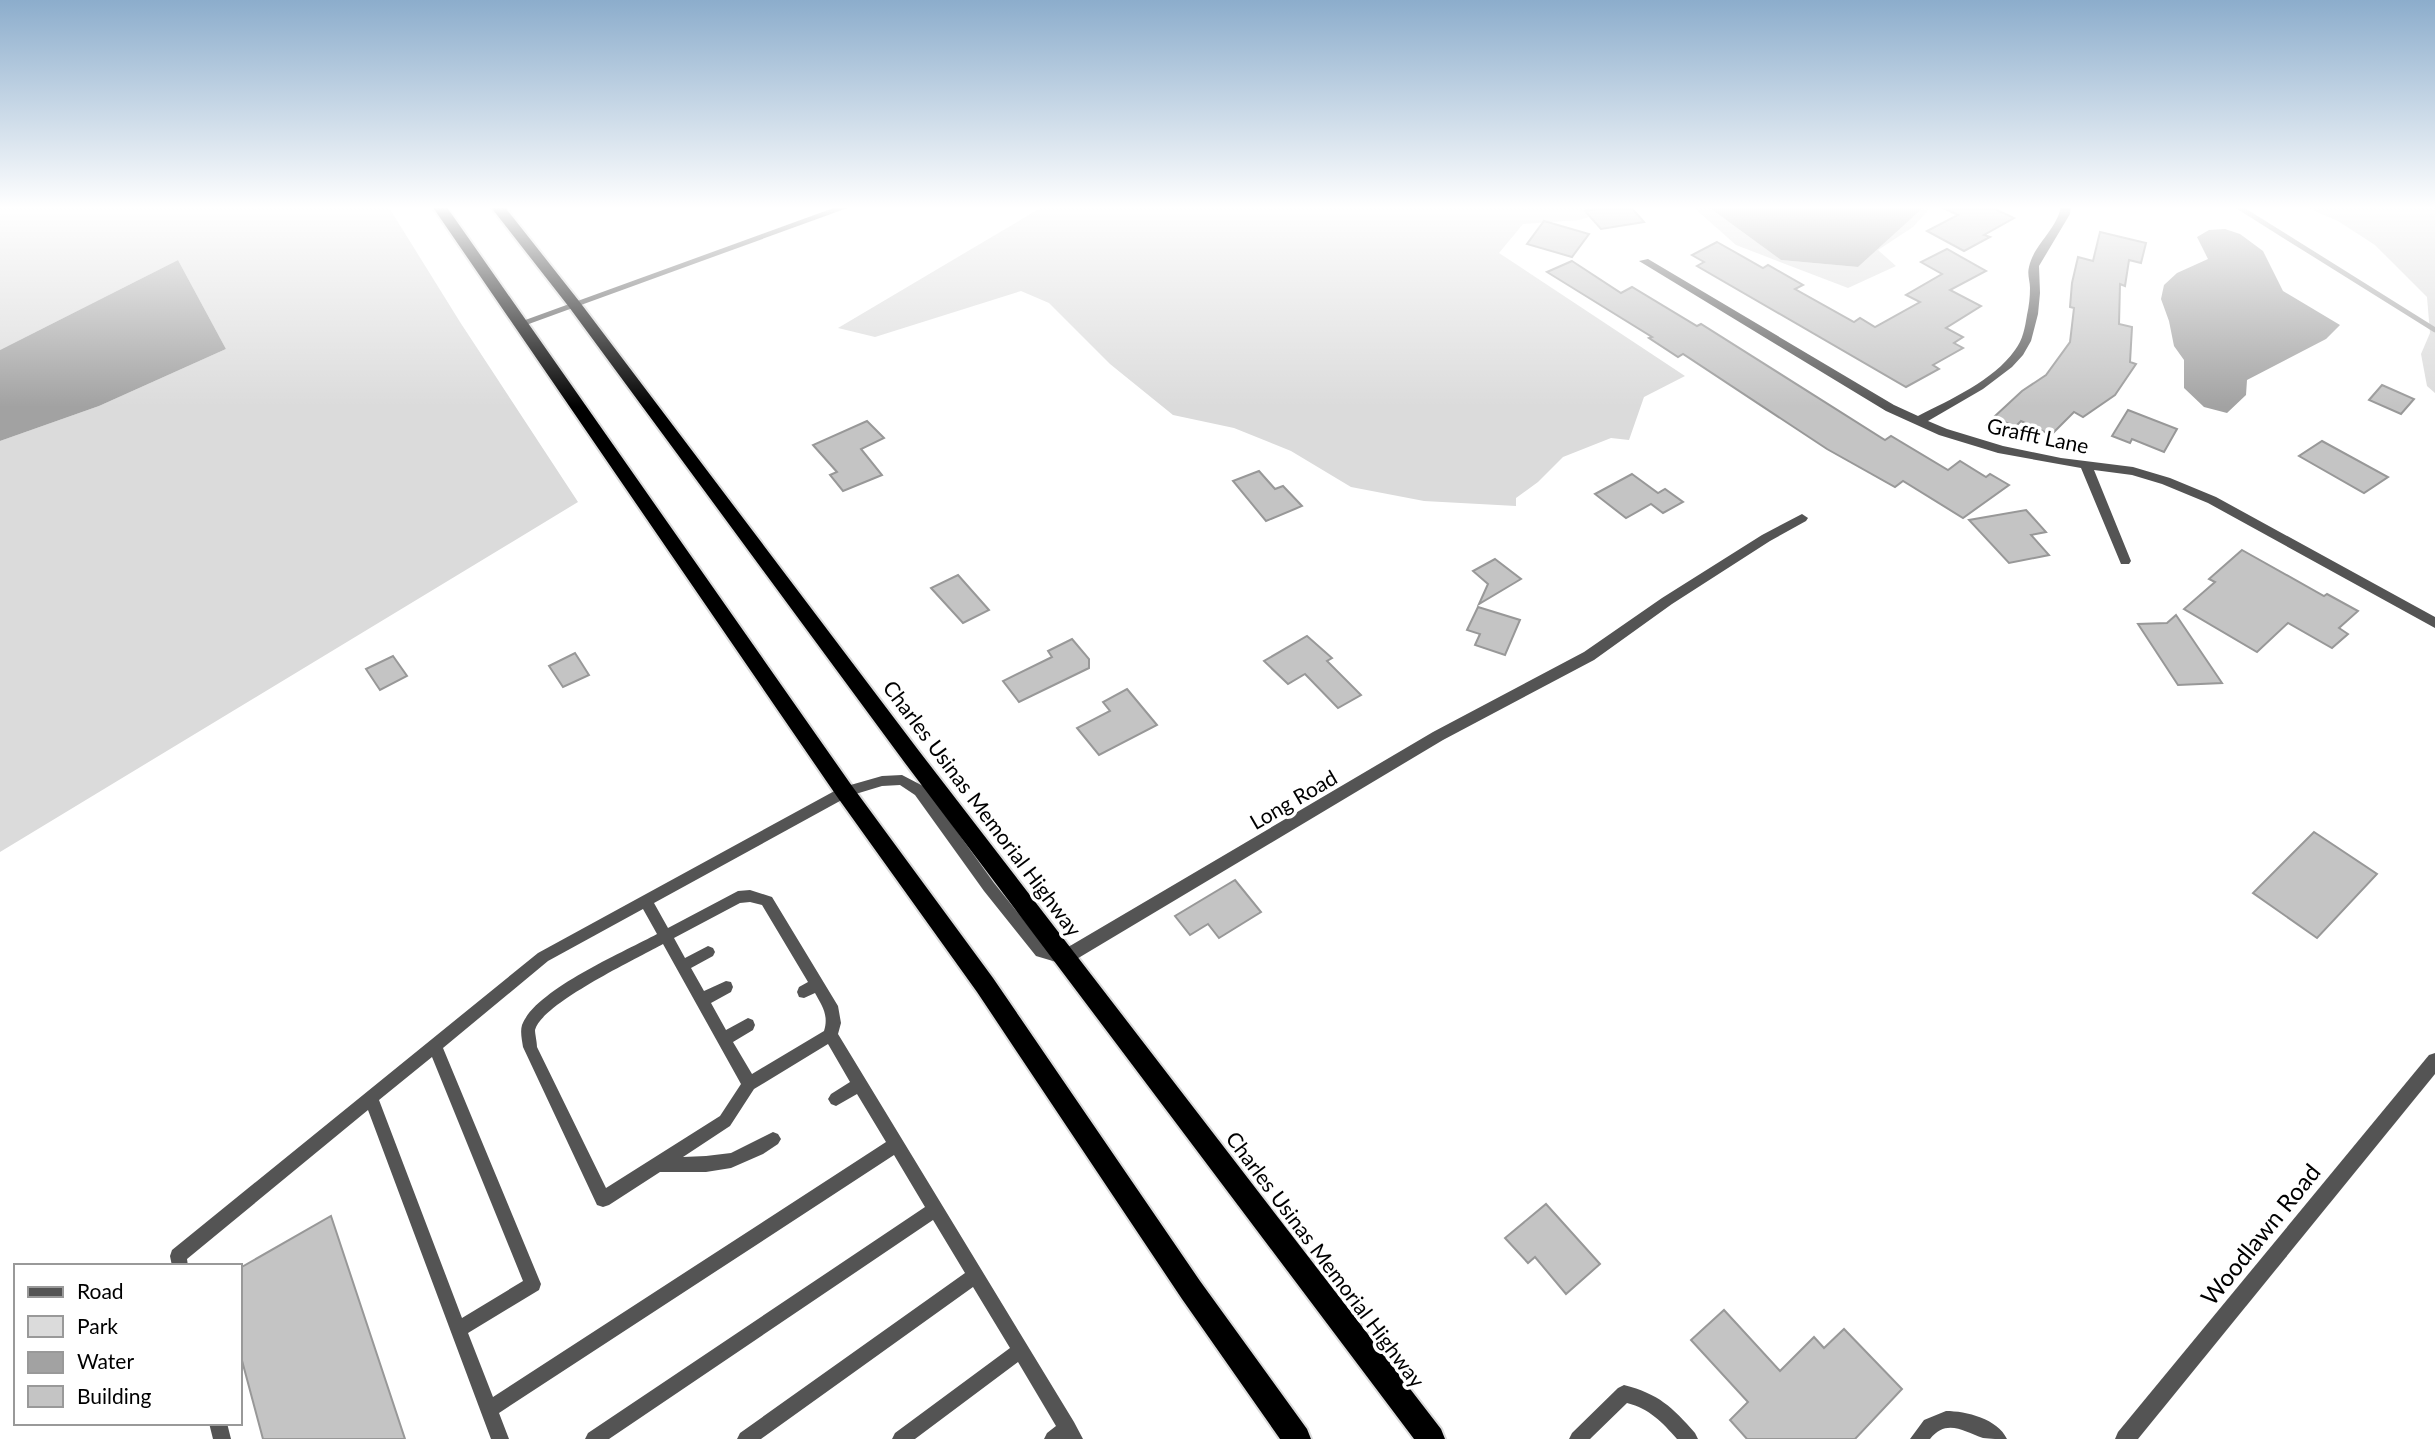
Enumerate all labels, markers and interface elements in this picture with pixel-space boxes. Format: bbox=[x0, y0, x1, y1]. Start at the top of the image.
street label: Grafft Lane bbox=[1985, 412, 2091, 458]
street label: Charles Usinas Memorial Highway bbox=[879, 675, 1088, 941]
street label: Long Road bbox=[1245, 764, 1341, 834]
street label: Charles Usinas Memorial Highway bbox=[1222, 1126, 1431, 1392]
street label: Woodlawn Road bbox=[2194, 1158, 2326, 1310]
legend bbox=[14, 1264, 242, 1425]
text: Road bbox=[77, 1278, 124, 1303]
text: Park bbox=[77, 1313, 118, 1338]
text: Water bbox=[77, 1348, 134, 1373]
text: Building bbox=[77, 1383, 152, 1408]

